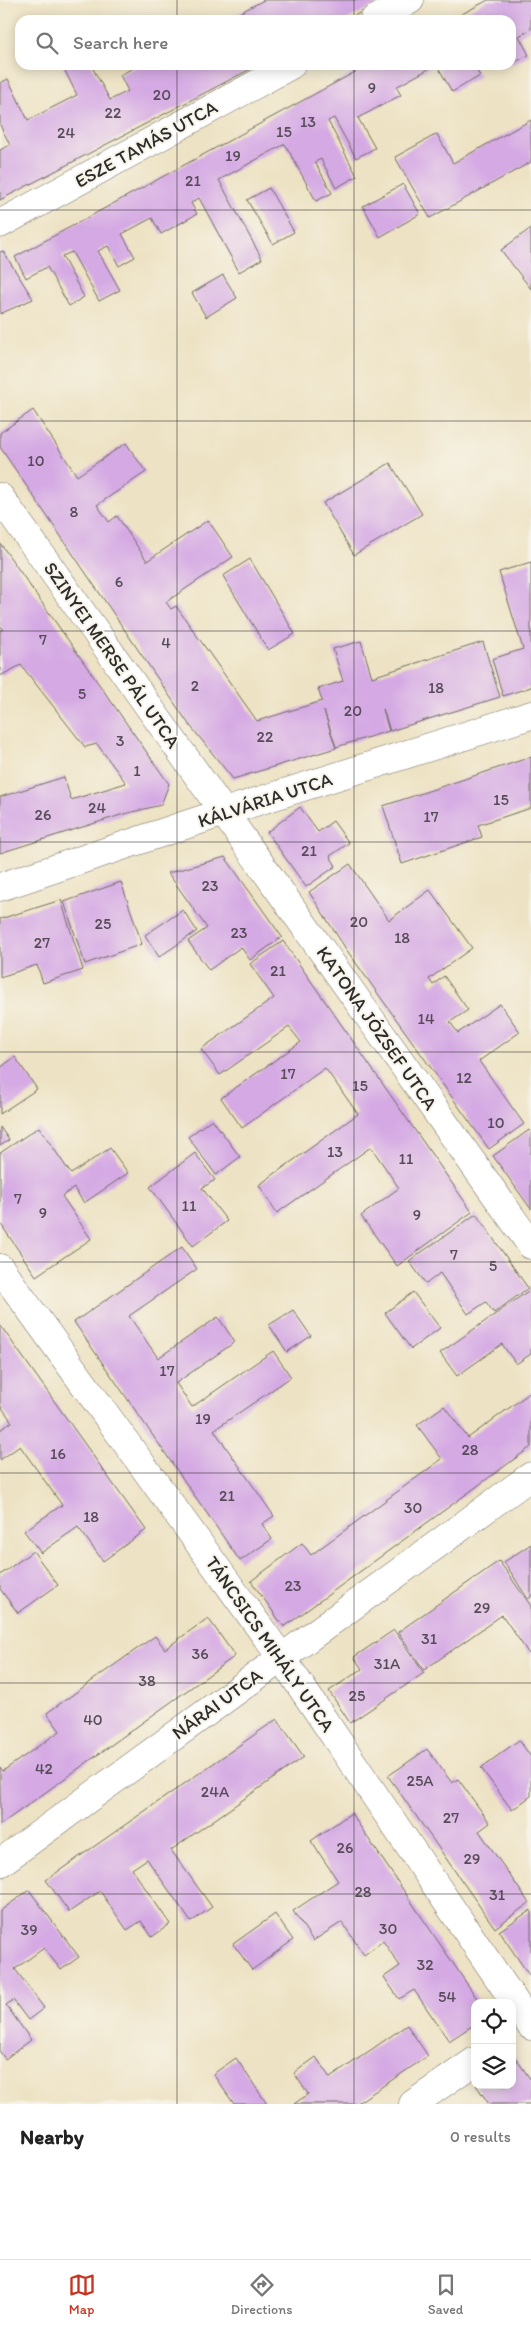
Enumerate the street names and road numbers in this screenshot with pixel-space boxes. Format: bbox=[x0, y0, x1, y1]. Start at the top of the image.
street label: ESZE TAMÁS UTCA bbox=[71, 95, 221, 193]
street label: SZINYEI MERSE PÁL UTCA bbox=[39, 558, 185, 752]
street label: KÁLVÁRIA UTCA bbox=[195, 767, 335, 833]
street label: KATONA JÓZSEF UTCA bbox=[312, 942, 442, 1114]
street label: TÁNCSICS MIHÁLY UTCA bbox=[201, 1552, 339, 1736]
street label: NÁRAI UTCA bbox=[167, 1664, 267, 1744]

